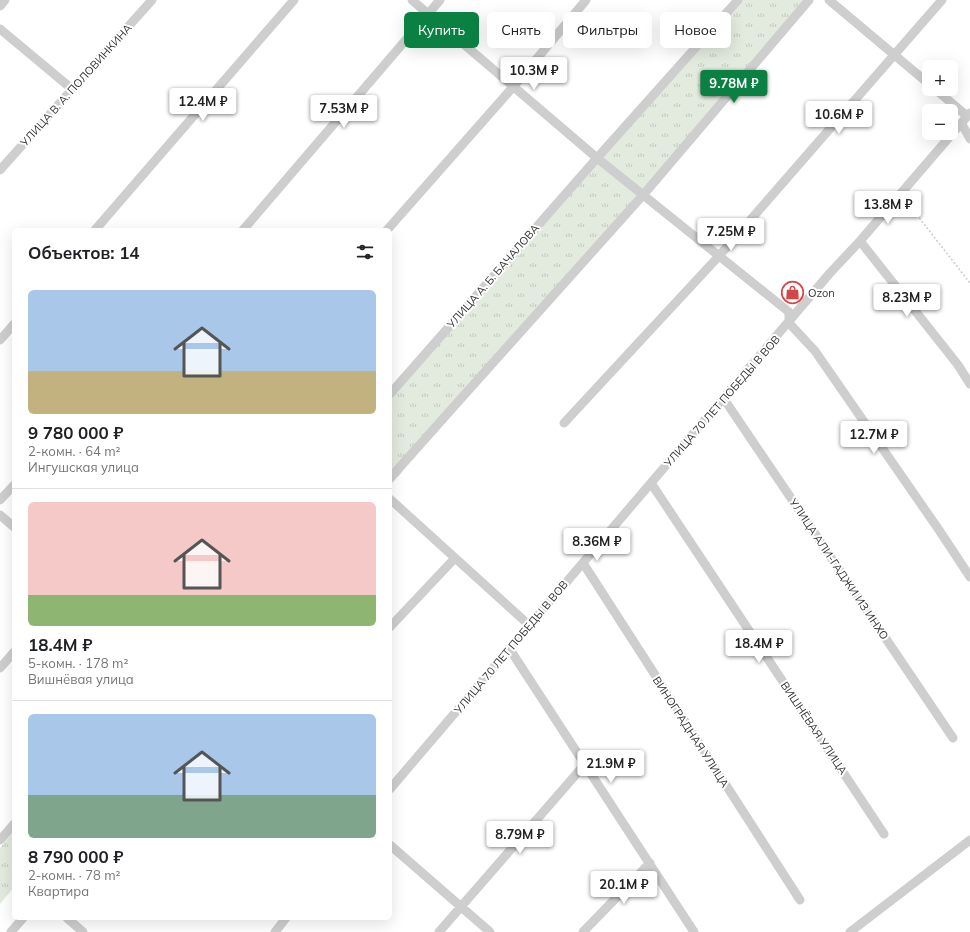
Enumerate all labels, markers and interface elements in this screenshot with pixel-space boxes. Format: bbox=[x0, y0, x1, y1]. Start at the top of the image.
chip: Купить bbox=[404, 12, 479, 48]
chip: Снять bbox=[487, 12, 555, 48]
chip: Фильтры bbox=[563, 12, 652, 48]
chip: Новое bbox=[660, 12, 731, 48]
street label: УЛИЦА В. А. ПОЛОВИНКИНА bbox=[17, 21, 135, 150]
pin: 10.3M ₽ bbox=[497, 57, 571, 91]
map controls bbox=[922, 60, 958, 140]
button: + bbox=[922, 60, 958, 96]
text: 10.3M ₽ bbox=[509, 62, 559, 78]
pin: 9.78M ₽ bbox=[697, 70, 771, 104]
text: 9.78M ₽ bbox=[709, 75, 759, 91]
pin: 12.4M ₽ bbox=[166, 88, 240, 122]
text: 12.4M ₽ bbox=[178, 93, 228, 109]
pin: 7.53M ₽ bbox=[307, 95, 381, 129]
text: 7.53M ₽ bbox=[319, 100, 369, 116]
pin: 10.6M ₽ bbox=[802, 101, 876, 135]
button: − bbox=[922, 104, 958, 140]
text: 10.6M ₽ bbox=[814, 106, 864, 122]
pin: 13.8M ₽ bbox=[851, 191, 925, 225]
text: 13.8M ₽ bbox=[863, 196, 913, 212]
pin: 7.25M ₽ bbox=[694, 218, 768, 252]
street label: УЛИЦА А. Б. БАЧАЛОВА bbox=[443, 221, 542, 332]
text: 7.25M ₽ bbox=[706, 223, 756, 239]
icon: filters bbox=[354, 241, 376, 263]
text: Объектов: 14 bbox=[28, 242, 140, 263]
shop icon: Ozon bbox=[779, 280, 805, 306]
pin: 8.23M ₽ bbox=[870, 284, 944, 318]
place label: Ozon bbox=[808, 286, 835, 300]
text: 8.23M ₽ bbox=[882, 289, 932, 305]
icon: home bbox=[166, 316, 238, 388]
street label: УЛИЦА 70 ЛЕТ ПОБЕДЫ В ВОВ bbox=[660, 332, 783, 470]
pin: 12.7M ₽ bbox=[837, 421, 911, 455]
text: 9 780 000 ₽ bbox=[28, 422, 124, 443]
text: 12.7M ₽ bbox=[849, 426, 899, 442]
text: 2-комн. · 64 m² bbox=[28, 443, 121, 459]
text: Ингушская улица bbox=[28, 459, 139, 475]
street label: УЛИЦА АЛИ-ГАДЖИ ИЗ ИНХО bbox=[786, 495, 892, 642]
icon: home bbox=[166, 528, 238, 600]
pin: 8.36M ₽ bbox=[560, 528, 634, 562]
text: 8.36M ₽ bbox=[572, 533, 622, 549]
street label: УЛИЦА 70 ЛЕТ ПОБЕДЫ В ВОВ bbox=[450, 577, 571, 717]
pin: 18.4M ₽ bbox=[722, 630, 796, 664]
text: 18.4M ₽ bbox=[28, 634, 92, 655]
text: 18.4M ₽ bbox=[734, 635, 784, 651]
text: 5-комн. · 178 m² bbox=[28, 655, 128, 671]
text: Вишнёвая улица bbox=[28, 671, 134, 687]
street label: ВИНОГРАДНАЯ УЛИЦА bbox=[650, 674, 732, 790]
street label: ВИШНЁВАЯ УЛИЦА bbox=[778, 679, 850, 777]
icon: home bbox=[166, 740, 238, 812]
pin: 21.9M ₽ bbox=[574, 750, 648, 784]
text: 21.9M ₽ bbox=[586, 755, 636, 771]
pin: 8.79M ₽ bbox=[483, 821, 557, 855]
text: 8.79M ₽ bbox=[495, 826, 545, 842]
text: 8 790 000 ₽ bbox=[28, 846, 124, 867]
text: 2-комн. · 78 m² bbox=[28, 867, 121, 883]
pin: 20.1M ₽ bbox=[587, 871, 661, 905]
text: 20.1M ₽ bbox=[599, 876, 649, 892]
text: Квартира bbox=[28, 883, 89, 899]

